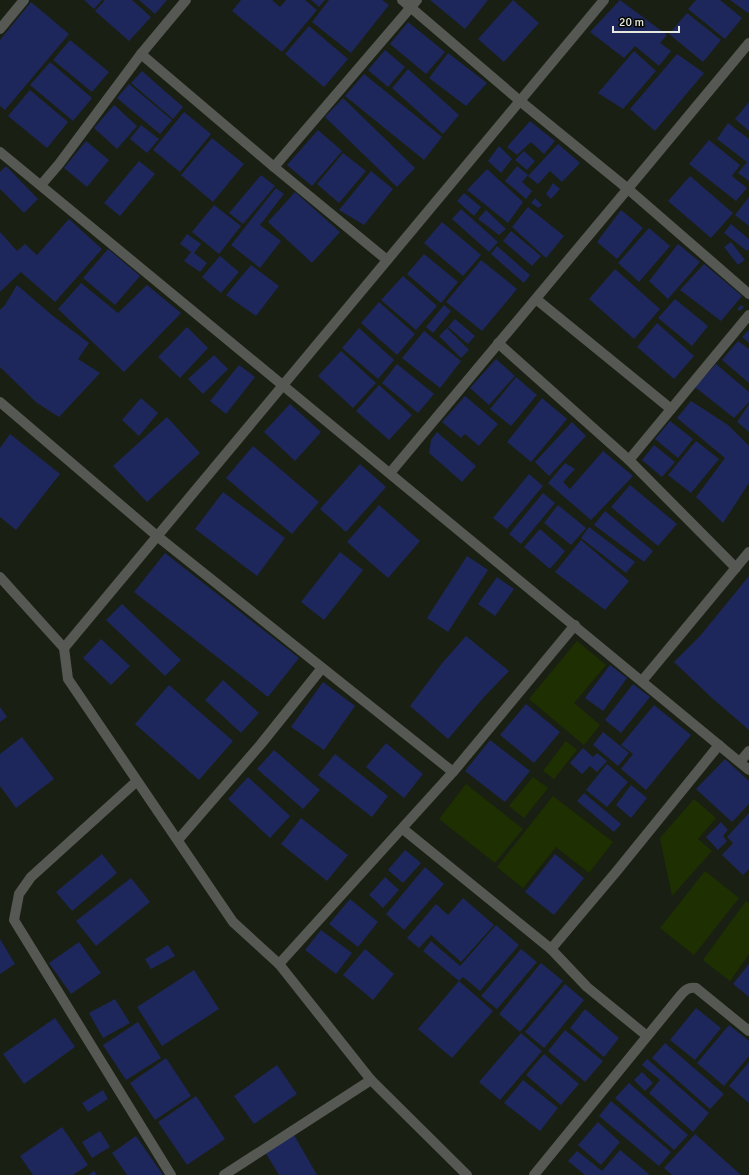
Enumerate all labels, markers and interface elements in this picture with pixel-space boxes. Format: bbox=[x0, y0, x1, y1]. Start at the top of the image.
scale bar bbox=[613, 8, 679, 34]
text: 20 m bbox=[619, 15, 644, 30]

